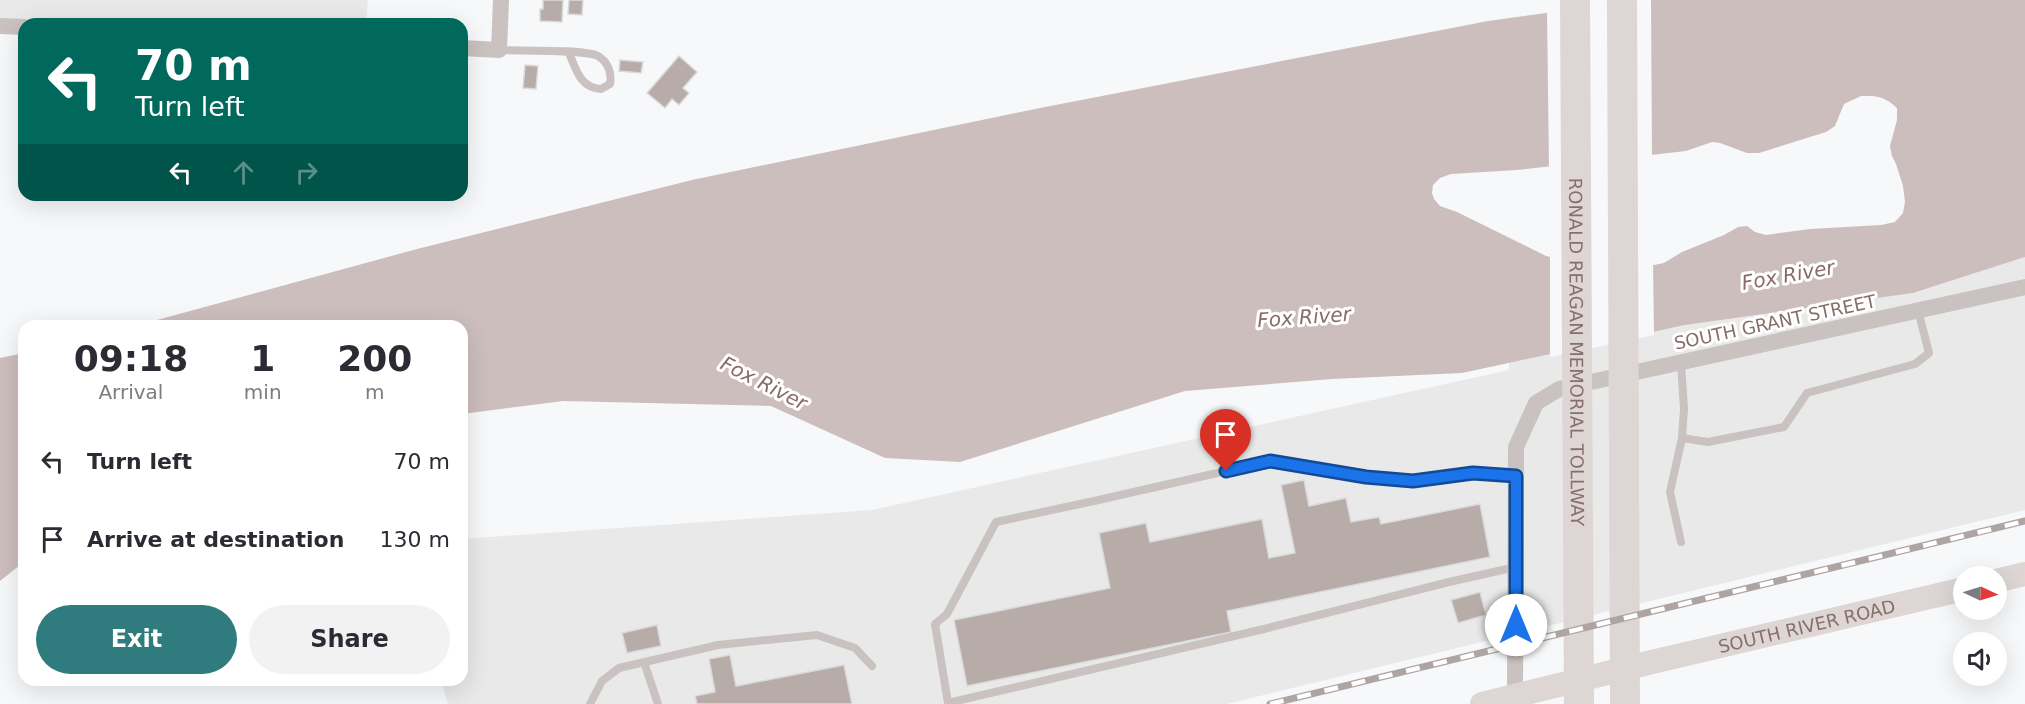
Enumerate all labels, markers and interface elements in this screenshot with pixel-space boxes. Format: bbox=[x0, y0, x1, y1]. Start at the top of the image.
text: 70 m bbox=[135, 41, 252, 90]
icon: left bbox=[36, 42, 114, 120]
text: Turn left bbox=[135, 91, 245, 122]
icon: left bbox=[164, 156, 197, 189]
icon: ahead bbox=[227, 156, 260, 189]
icon: right bbox=[290, 156, 323, 189]
street label: RONALD REAGAN MEMORIAL TOLLWAY bbox=[1566, 178, 1588, 527]
water label: Fox River bbox=[1740, 255, 1838, 295]
street label: SOUTH GRANT STREET bbox=[1672, 290, 1879, 354]
water label: Fox River bbox=[1256, 302, 1353, 332]
text: 09:18 bbox=[74, 338, 188, 379]
text: 1 bbox=[250, 338, 275, 379]
text: 200 bbox=[337, 338, 412, 379]
water label: Fox River bbox=[717, 351, 813, 416]
text: Arrival bbox=[98, 380, 163, 404]
text: min bbox=[244, 380, 282, 404]
text: m bbox=[365, 380, 385, 404]
pin bbox=[1200, 409, 1251, 471]
icon: arrive bbox=[1209, 418, 1242, 451]
icon: left bbox=[36, 445, 69, 478]
text: Turn left bbox=[87, 449, 192, 474]
text: 70 m bbox=[394, 449, 450, 474]
icon: arrive bbox=[36, 523, 69, 556]
text: Arrive at destination bbox=[87, 527, 344, 552]
text: 130 m bbox=[380, 527, 450, 552]
north arrow bbox=[1953, 566, 2007, 620]
map controls bbox=[1953, 566, 2007, 686]
position arrow bbox=[1484, 593, 1548, 657]
street label: SOUTH RIVER ROAD bbox=[1716, 595, 1897, 657]
button: Exit bbox=[36, 605, 237, 674]
button: Share bbox=[249, 605, 450, 674]
button: sound bbox=[1953, 632, 2007, 686]

